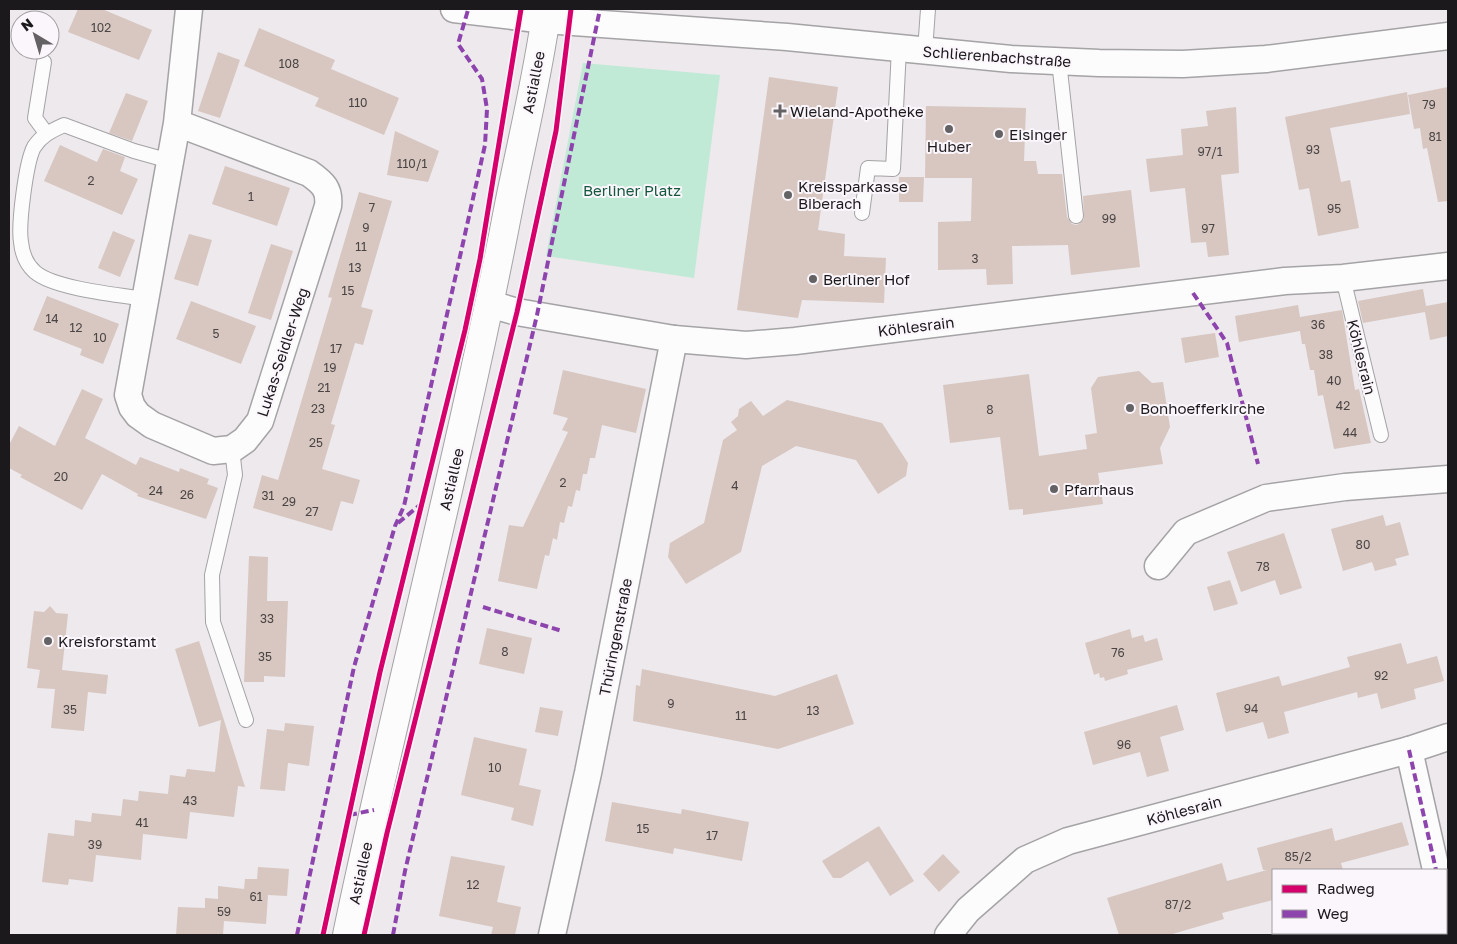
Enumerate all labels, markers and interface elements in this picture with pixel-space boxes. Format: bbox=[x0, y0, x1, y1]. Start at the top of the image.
north arrow bbox=[10, 10, 60, 60]
text: N bbox=[17, 14, 36, 34]
house number: 102 bbox=[91, 20, 111, 35]
street label: Schlierenbachstraße bbox=[922, 42, 1072, 70]
street label: Astiallee bbox=[518, 49, 548, 115]
house number: 108 bbox=[279, 56, 299, 71]
house number: 110 bbox=[348, 95, 368, 110]
house number: 79 bbox=[1422, 97, 1436, 112]
place label: Wieland-Apotheke bbox=[790, 102, 924, 120]
marker: Wieland-Apotheke bbox=[774, 105, 786, 117]
marker: Huber bbox=[943, 123, 955, 135]
place label: Eisinger bbox=[1009, 125, 1067, 143]
marker: Eisinger bbox=[993, 128, 1005, 140]
house number: 81 bbox=[1428, 129, 1442, 144]
place label: Huber bbox=[927, 137, 971, 155]
house number: 93 bbox=[1306, 142, 1320, 157]
house number: 97/1 bbox=[1197, 144, 1223, 159]
house number: 110/1 bbox=[397, 156, 428, 171]
house number: 2 bbox=[88, 173, 95, 188]
place label: Kreissparkasse Biberach bbox=[798, 177, 908, 212]
park label: Berliner Platz bbox=[583, 181, 681, 199]
house number: 1 bbox=[248, 189, 254, 204]
marker: Kreissparkasse Biberach bbox=[782, 189, 794, 201]
house number: 7 bbox=[369, 200, 375, 215]
house number: 95 bbox=[1327, 201, 1341, 216]
house number: 99 bbox=[1102, 211, 1116, 226]
house number: 9 bbox=[362, 220, 370, 235]
house number: 97 bbox=[1201, 221, 1215, 236]
house number: 11 bbox=[355, 239, 367, 254]
house number: 3 bbox=[971, 251, 979, 266]
house number: 13 bbox=[349, 260, 361, 275]
place label: Berliner Hof bbox=[823, 270, 910, 288]
marker: Berliner Hof bbox=[807, 273, 819, 285]
house number: 15 bbox=[342, 283, 354, 298]
street label: Lukas-Seidler-Weg bbox=[253, 285, 311, 419]
house number: 14 bbox=[45, 311, 59, 326]
street label: Köhlesrain bbox=[877, 312, 955, 340]
house number: 36 bbox=[1311, 317, 1325, 332]
street label: Köhlesrain bbox=[1344, 317, 1380, 397]
house number: 12 bbox=[70, 320, 82, 335]
house number: 5 bbox=[213, 326, 220, 341]
house number: 10 bbox=[93, 330, 107, 345]
house number: 17 bbox=[330, 341, 342, 356]
house number: 38 bbox=[1319, 347, 1333, 362]
house number: 19 bbox=[323, 360, 337, 375]
house number: 40 bbox=[1327, 373, 1341, 388]
house number: 21 bbox=[318, 380, 331, 395]
house number: 42 bbox=[1336, 398, 1350, 413]
place label: Bonhoefferkirche bbox=[1140, 399, 1265, 417]
house number: 23 bbox=[311, 401, 325, 416]
house number: 8 bbox=[986, 402, 994, 417]
marker: Bonhoefferkirche bbox=[1124, 402, 1136, 414]
house number: 44 bbox=[1343, 425, 1357, 440]
house number: 25 bbox=[309, 435, 323, 450]
street label: Astiallee bbox=[435, 446, 467, 512]
house number: 20 bbox=[54, 469, 68, 484]
house number: 2 bbox=[560, 475, 567, 490]
house number: 4 bbox=[731, 478, 739, 493]
place label: Pfarrhaus bbox=[1064, 480, 1134, 498]
house number: 24 bbox=[149, 483, 163, 498]
marker: Pfarrhaus bbox=[1048, 483, 1060, 495]
house number: 26 bbox=[180, 487, 194, 502]
house number: 31 bbox=[262, 488, 275, 503]
house number: 29 bbox=[282, 494, 296, 509]
house number: 27 bbox=[305, 504, 319, 519]
house number: 80 bbox=[1356, 537, 1370, 552]
house number: 78 bbox=[1256, 559, 1270, 574]
street label: Thüringenstraße bbox=[595, 576, 635, 697]
house number: 33 bbox=[260, 611, 274, 626]
place label: Kreisforstamt bbox=[58, 632, 156, 650]
marker: Kreisforstamt bbox=[42, 635, 54, 647]
house number: 8 bbox=[501, 644, 509, 659]
house number: 76 bbox=[1111, 645, 1125, 660]
house number: 35 bbox=[258, 649, 272, 664]
house number: 92 bbox=[1374, 668, 1388, 683]
house number: 9 bbox=[667, 696, 675, 711]
house number: 94 bbox=[1244, 701, 1258, 716]
house number: 35 bbox=[63, 702, 77, 717]
house number: 13 bbox=[807, 703, 819, 718]
house number: 11 bbox=[735, 708, 747, 723]
house number: 96 bbox=[1117, 737, 1131, 752]
house number: 10 bbox=[488, 760, 502, 775]
street label: Köhlesrain bbox=[1144, 791, 1224, 829]
house number: 43 bbox=[183, 793, 197, 808]
house number: 41 bbox=[135, 815, 149, 830]
house number: 15 bbox=[637, 821, 649, 836]
house number: 17 bbox=[706, 828, 718, 843]
house number: 39 bbox=[88, 837, 102, 852]
street label: Astiallee bbox=[345, 840, 375, 906]
house number: 85/2 bbox=[1284, 849, 1312, 864]
legend bbox=[1272, 869, 1447, 934]
house number: 12 bbox=[467, 877, 479, 892]
text: Radweg bbox=[1317, 879, 1375, 897]
house number: 61 bbox=[249, 889, 263, 904]
house number: 87/2 bbox=[1165, 897, 1191, 912]
house number: 59 bbox=[217, 904, 231, 919]
text: Weg bbox=[1317, 904, 1349, 922]

